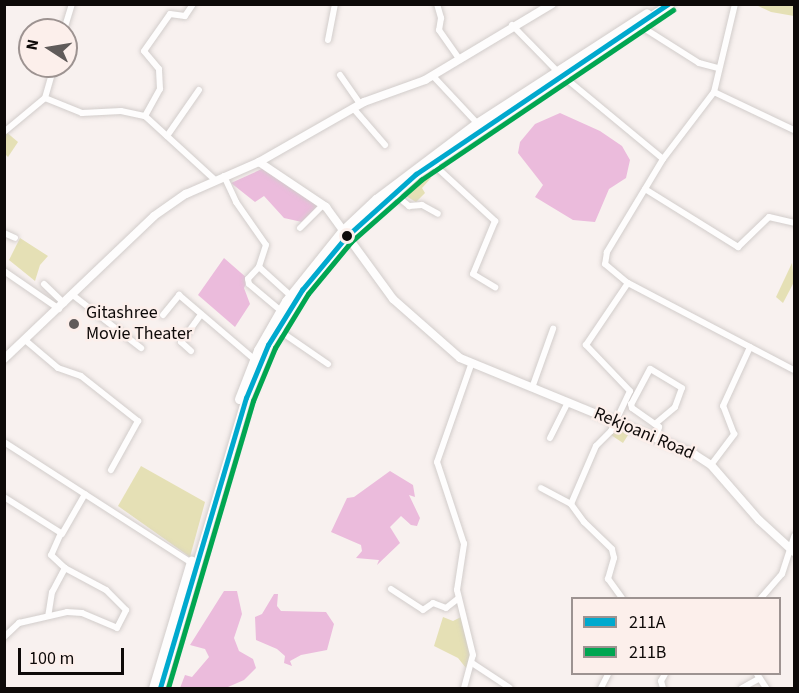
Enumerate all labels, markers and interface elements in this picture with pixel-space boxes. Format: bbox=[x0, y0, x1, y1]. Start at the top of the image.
north arrow bbox=[18, 18, 78, 78]
text: N bbox=[20, 37, 44, 52]
unlabelled marker bbox=[341, 230, 353, 242]
place label: Gitashree Movie Theater bbox=[86, 303, 192, 346]
marker: Gitashree Movie Theater bbox=[67, 317, 81, 331]
street label: Rekjoani Road bbox=[590, 403, 698, 465]
legend bbox=[571, 597, 781, 675]
text: 211A bbox=[629, 610, 666, 635]
scale bar bbox=[21, 636, 128, 674]
text: 211B bbox=[629, 640, 666, 665]
text: 100 m bbox=[29, 646, 74, 671]

